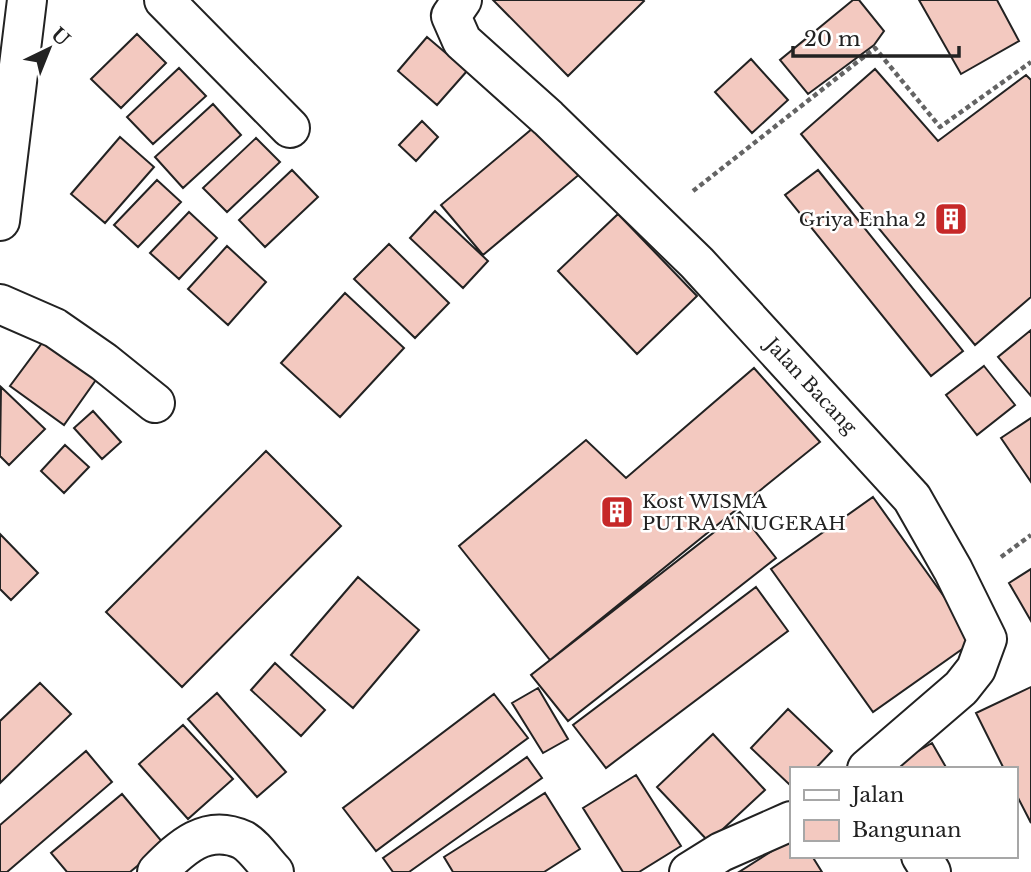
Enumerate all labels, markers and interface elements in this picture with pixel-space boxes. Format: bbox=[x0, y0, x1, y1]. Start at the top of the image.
north arrow bbox=[14, 14, 84, 84]
scale bar bbox=[793, 14, 959, 58]
text: U bbox=[46, 23, 74, 51]
text: 20 m bbox=[804, 26, 861, 52]
building icon: Griya Enha 2 bbox=[932, 200, 970, 238]
place label: Griya Enha 2 bbox=[799, 208, 926, 231]
street label: Jalan Bacang bbox=[759, 331, 862, 439]
place label: Kost WISMA PUTRA ANUGERAH bbox=[642, 490, 846, 535]
building icon: Kost WISMA PUTRA ANUGERAH bbox=[598, 493, 636, 531]
legend bbox=[790, 767, 1017, 858]
text: Jalan bbox=[849, 782, 904, 808]
text: Bangunan bbox=[852, 817, 961, 843]

